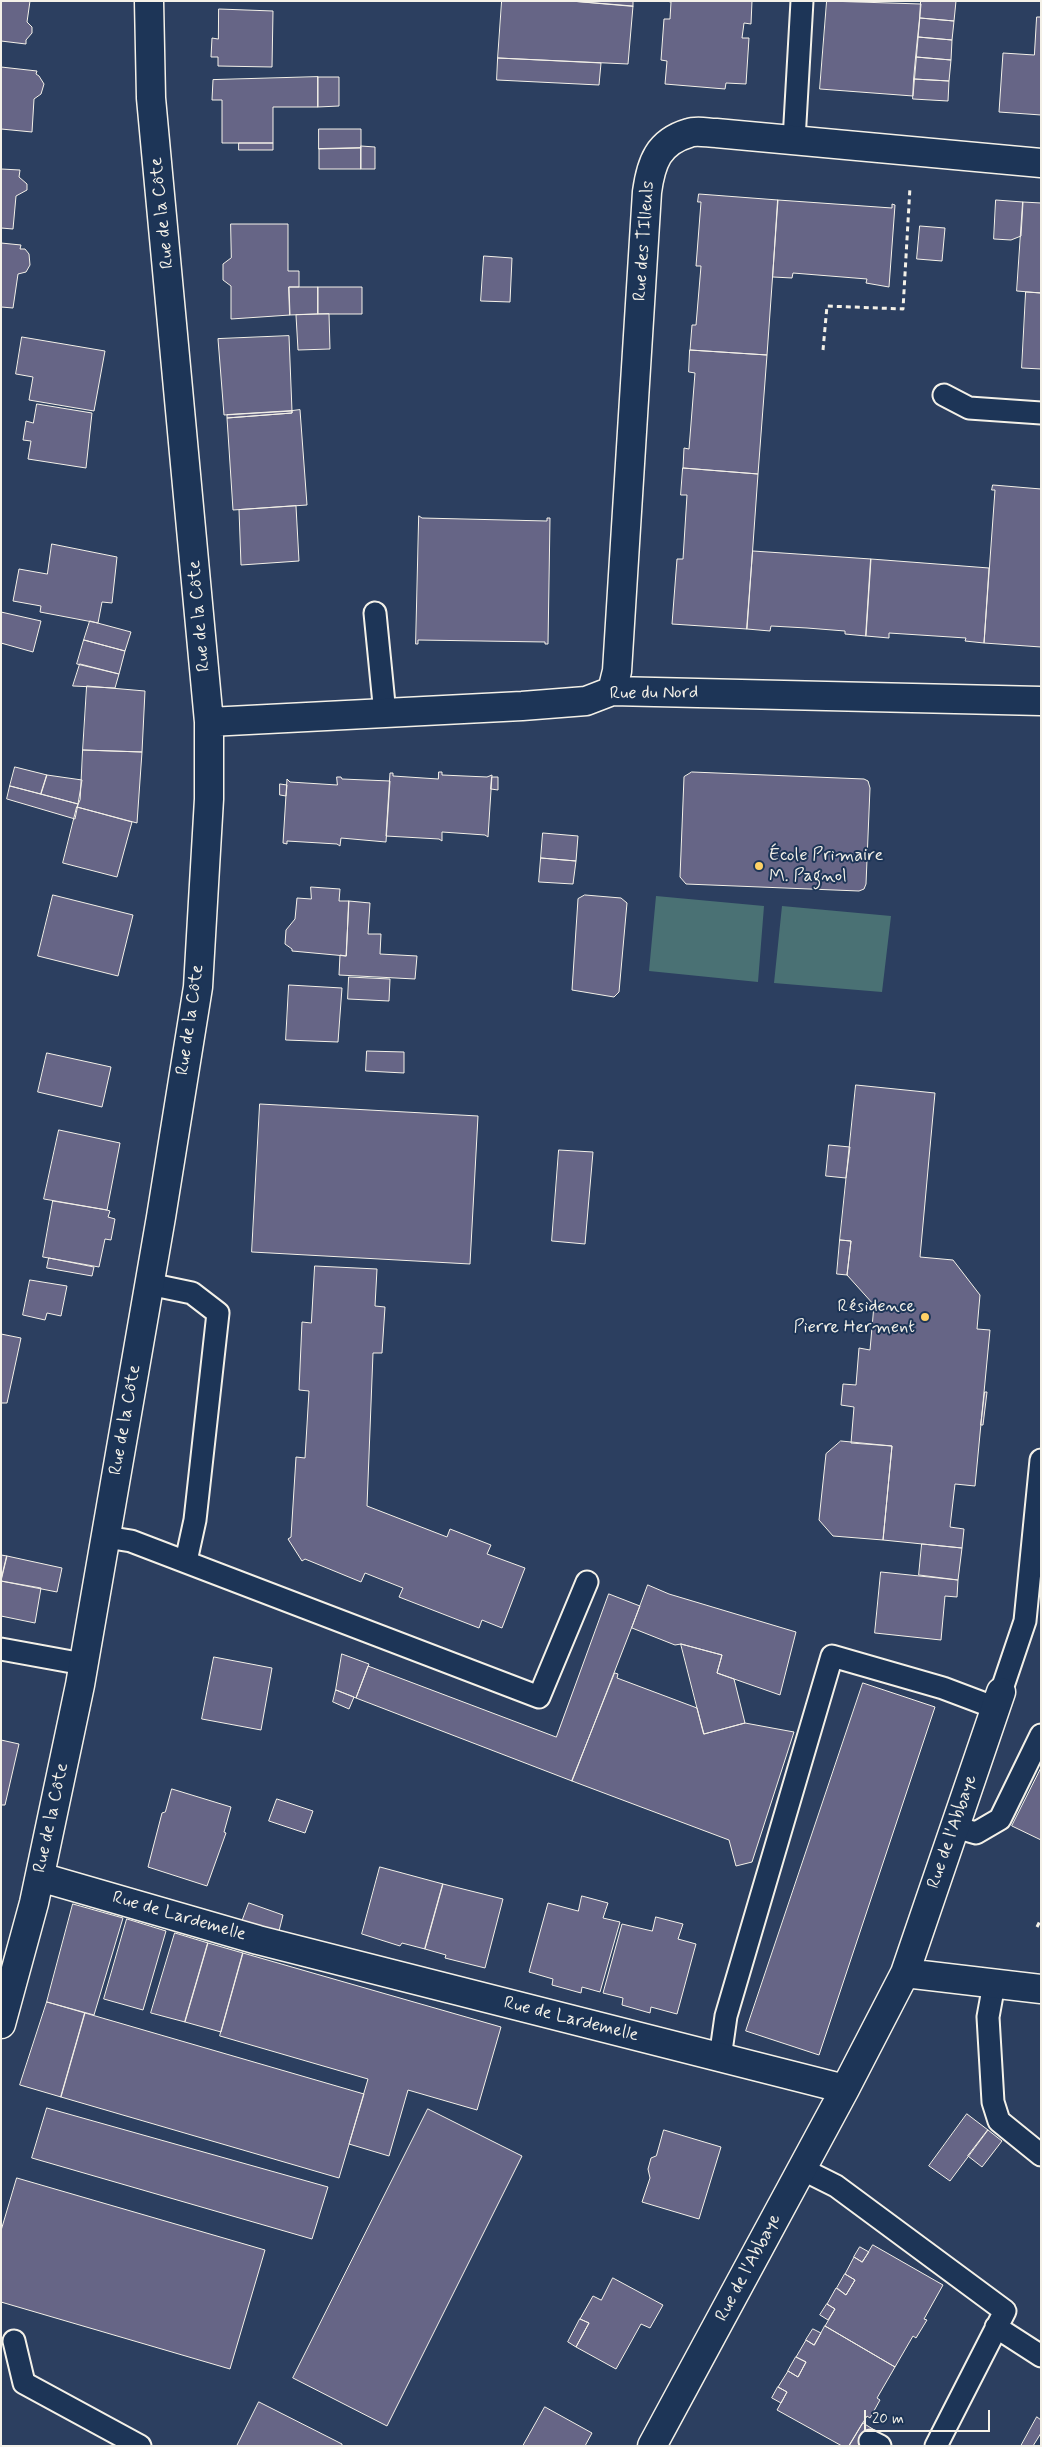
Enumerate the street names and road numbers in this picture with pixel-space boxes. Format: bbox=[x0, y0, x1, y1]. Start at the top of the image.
street label: Rue de la Côte bbox=[146, 156, 180, 270]
street label: Rue des TIlleuls bbox=[630, 180, 660, 302]
street label: Rue de la Côte bbox=[184, 559, 216, 673]
street label: Rue du Nord bbox=[610, 682, 698, 706]
street label: Rue de la Côte bbox=[173, 963, 209, 1077]
street label: Rue de la Côte bbox=[106, 1363, 146, 1477]
street label: Rue de la Côte bbox=[30, 1761, 74, 1875]
street label: Rue de l'Abbaye bbox=[923, 1772, 983, 1892]
street label: Rue de Lardemelle bbox=[110, 1888, 248, 1946]
street label: Rue de Lardemelle bbox=[501, 1993, 641, 2047]
street label: Rue de l'Abbaye bbox=[712, 2210, 786, 2326]

